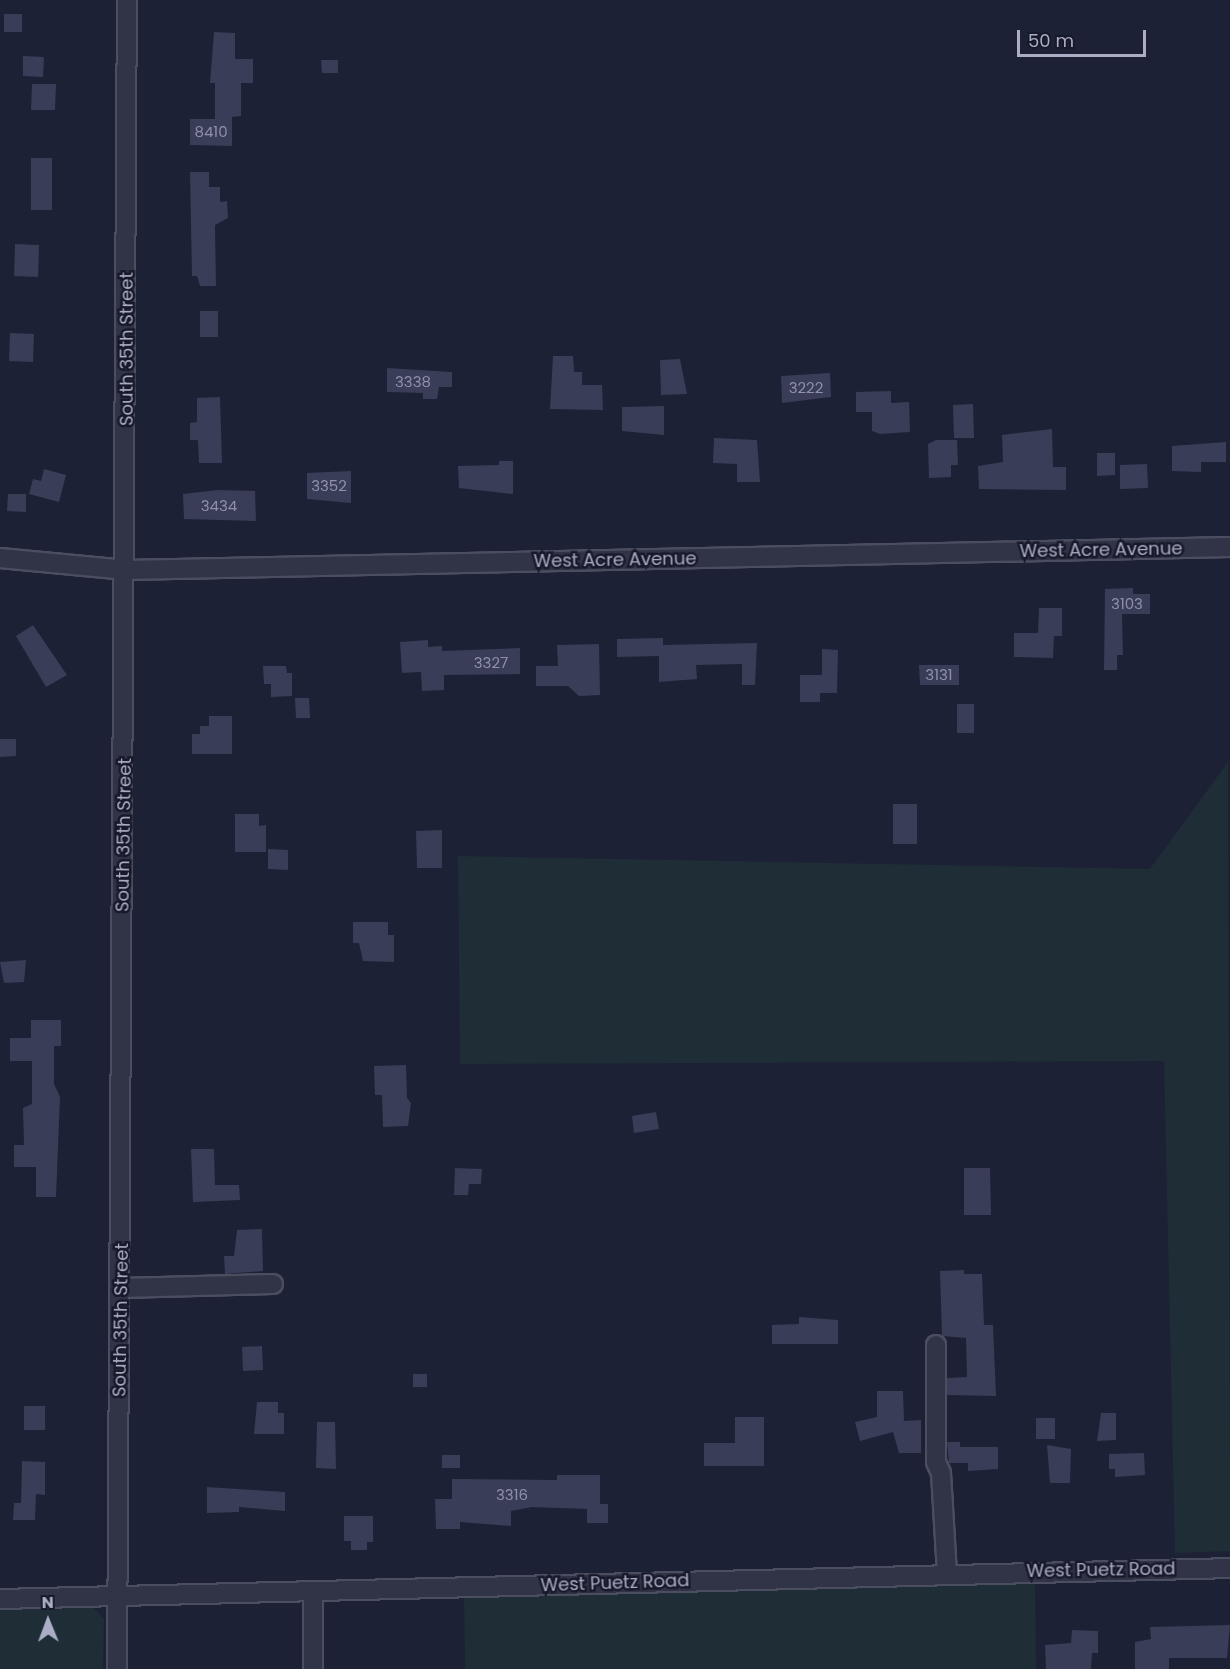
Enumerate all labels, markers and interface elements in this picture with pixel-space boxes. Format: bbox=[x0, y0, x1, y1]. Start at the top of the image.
scale bar bbox=[1020, 18, 1149, 56]
text: 50 m bbox=[1028, 28, 1074, 53]
house number: 8410 bbox=[194, 123, 228, 141]
street label: South 35th Street bbox=[116, 272, 138, 426]
house number: 3338 bbox=[395, 373, 431, 391]
house number: 3222 bbox=[789, 379, 823, 397]
house number: 3352 bbox=[311, 477, 347, 495]
house number: 3434 bbox=[201, 497, 237, 515]
street label: West Acre Avenue bbox=[1019, 538, 1183, 562]
street label: West Acre Avenue bbox=[533, 548, 697, 572]
house number: 3103 bbox=[1111, 595, 1143, 613]
house number: 3327 bbox=[474, 654, 508, 672]
house number: 3131 bbox=[925, 666, 953, 684]
street label: South 35th Street bbox=[112, 758, 136, 912]
street label: South 35th Street bbox=[109, 1243, 133, 1397]
house number: 3316 bbox=[496, 1486, 528, 1504]
street label: West Puetz Road bbox=[1026, 1558, 1176, 1582]
street label: West Puetz Road bbox=[540, 1570, 690, 1596]
north arrow bbox=[18, 1591, 78, 1651]
text: N bbox=[41, 1591, 54, 1614]

